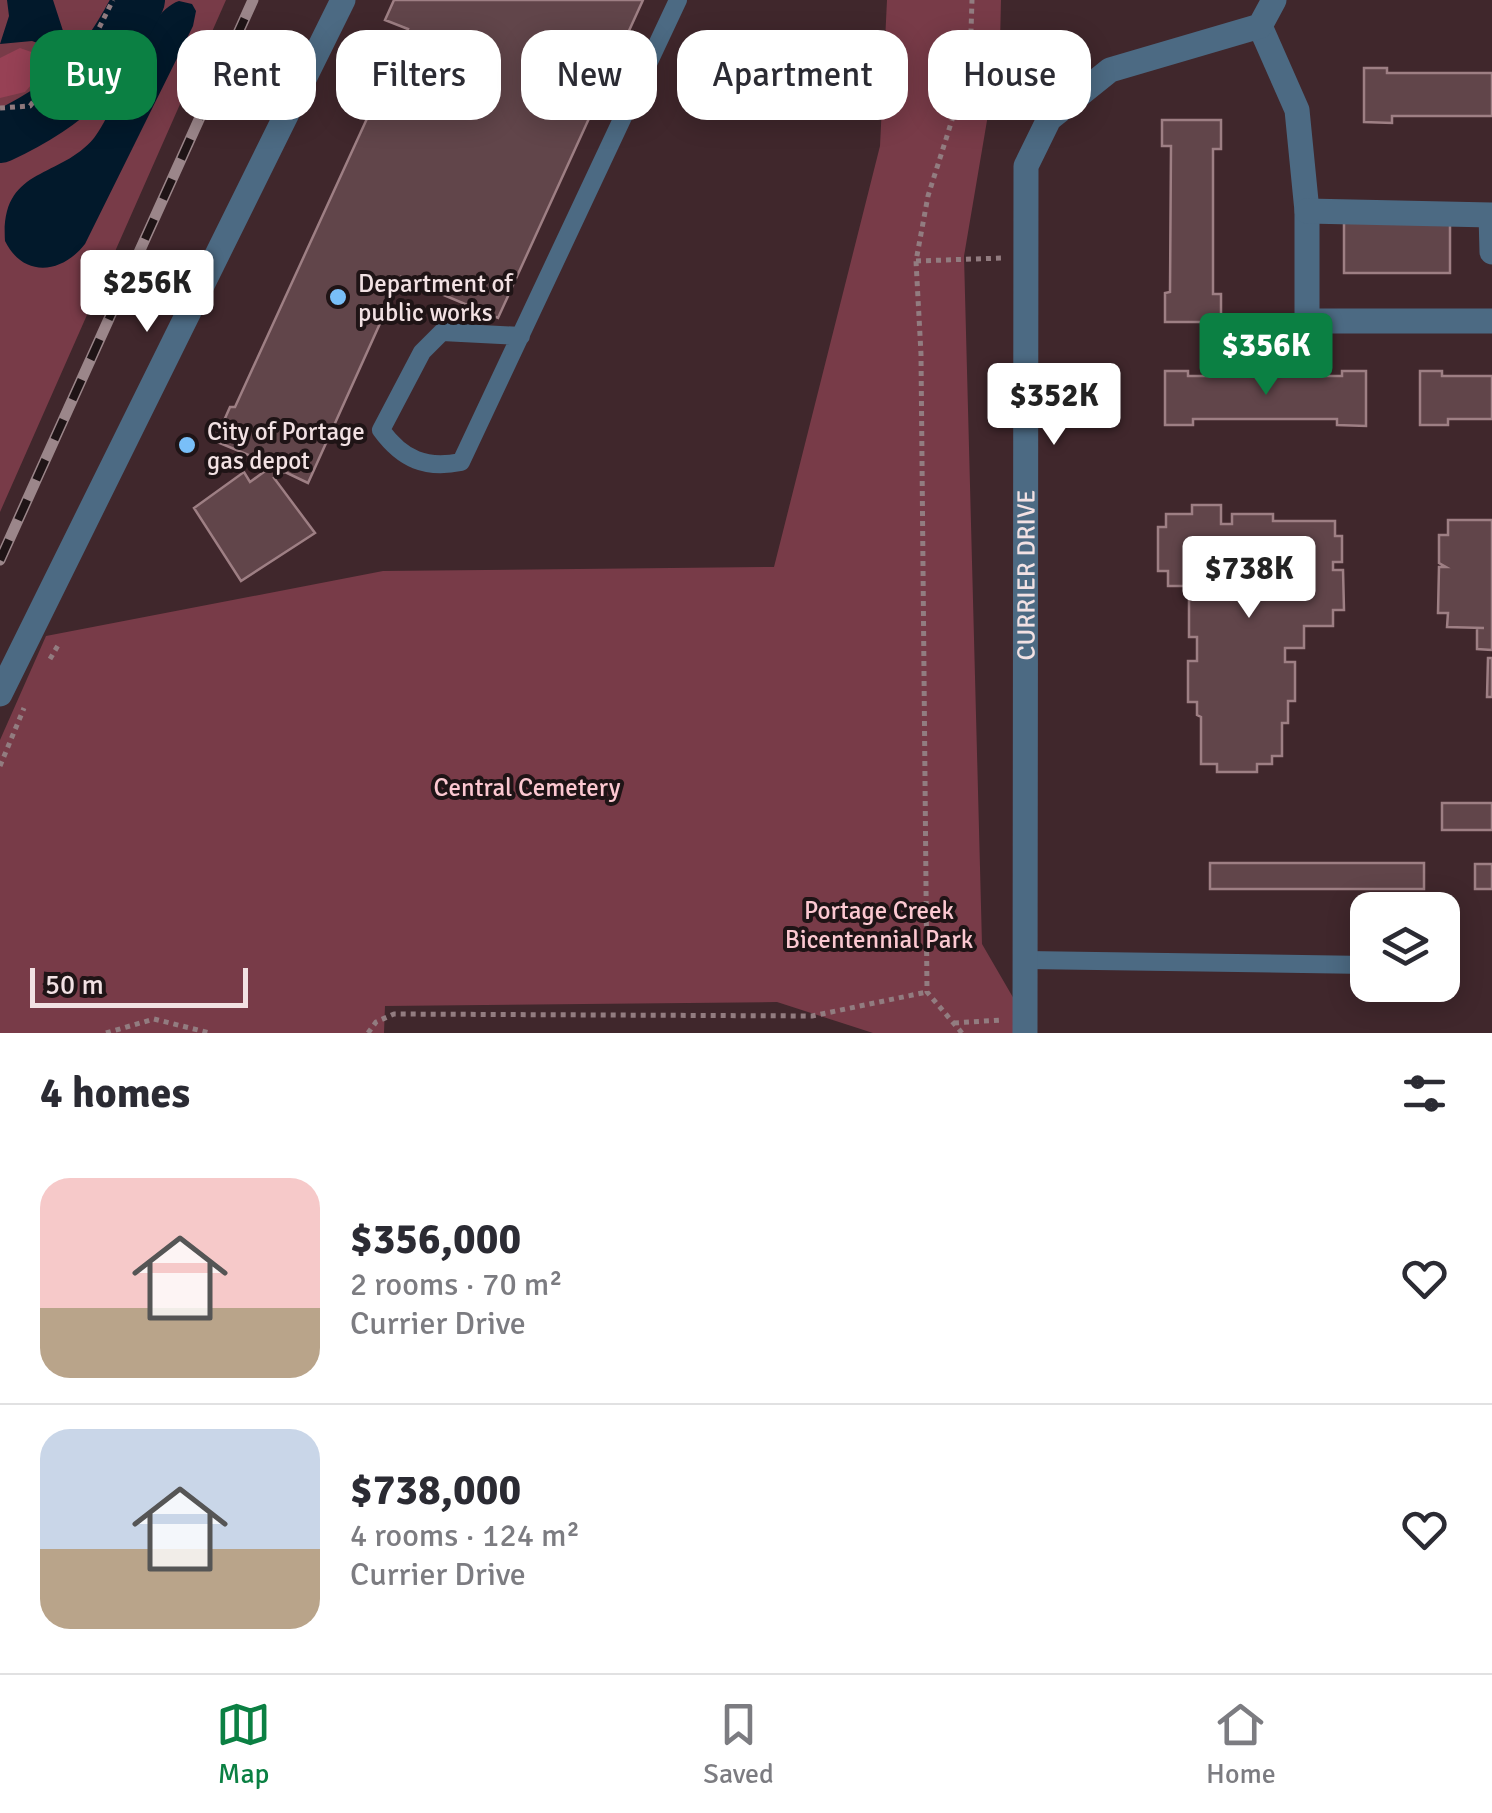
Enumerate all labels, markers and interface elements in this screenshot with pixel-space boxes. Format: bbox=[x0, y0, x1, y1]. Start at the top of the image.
chip: Buy bbox=[30, 30, 157, 120]
chip: Rent bbox=[177, 30, 316, 120]
chip: Filters bbox=[336, 30, 501, 120]
chip: New bbox=[521, 30, 657, 120]
chip: Apartment bbox=[677, 30, 908, 120]
chip: House bbox=[928, 30, 1091, 120]
pin: $256K bbox=[77, 250, 217, 335]
text: $256K bbox=[103, 263, 191, 302]
place label: Department of public works bbox=[358, 268, 514, 328]
marker: Department of public works bbox=[327, 286, 349, 308]
pin: $356K bbox=[1196, 313, 1336, 398]
text: $356K bbox=[1222, 326, 1310, 365]
pin: $352K bbox=[984, 363, 1124, 448]
text: $352K bbox=[1010, 376, 1098, 415]
place label: City of Portage gas depot bbox=[207, 416, 365, 476]
marker: City of Portage gas depot bbox=[176, 434, 198, 456]
street label: CURRIER DRIVE bbox=[1010, 489, 1041, 661]
pin: $738K bbox=[1179, 536, 1319, 621]
text: $738K bbox=[1205, 549, 1293, 588]
park label: Central Cemetery bbox=[434, 772, 621, 803]
map controls bbox=[1350, 892, 1460, 1002]
button: layers bbox=[1350, 892, 1460, 1002]
park label: Portage Creek Bicentennial Park bbox=[785, 895, 974, 955]
scale bar bbox=[30, 963, 248, 1008]
text: 50 m bbox=[45, 968, 104, 1002]
icon: filters bbox=[1397, 1066, 1452, 1121]
text: 4 homes bbox=[40, 1068, 190, 1119]
text: $356,000 bbox=[350, 1214, 521, 1265]
icon: home bbox=[120, 1218, 240, 1338]
icon: heart bbox=[1397, 1251, 1452, 1306]
text: 2 rooms · 70 m² bbox=[350, 1265, 563, 1304]
text: Currier Drive bbox=[350, 1304, 526, 1343]
text: $738,000 bbox=[350, 1465, 521, 1516]
icon: home bbox=[120, 1469, 240, 1589]
icon: heart bbox=[1397, 1502, 1452, 1557]
text: 4 rooms · 124 m² bbox=[350, 1516, 580, 1555]
text: Currier Drive bbox=[350, 1555, 526, 1594]
tab: Map bbox=[216, 1697, 271, 1791]
tab: Saved bbox=[703, 1697, 774, 1791]
tab: Home bbox=[1206, 1697, 1276, 1791]

